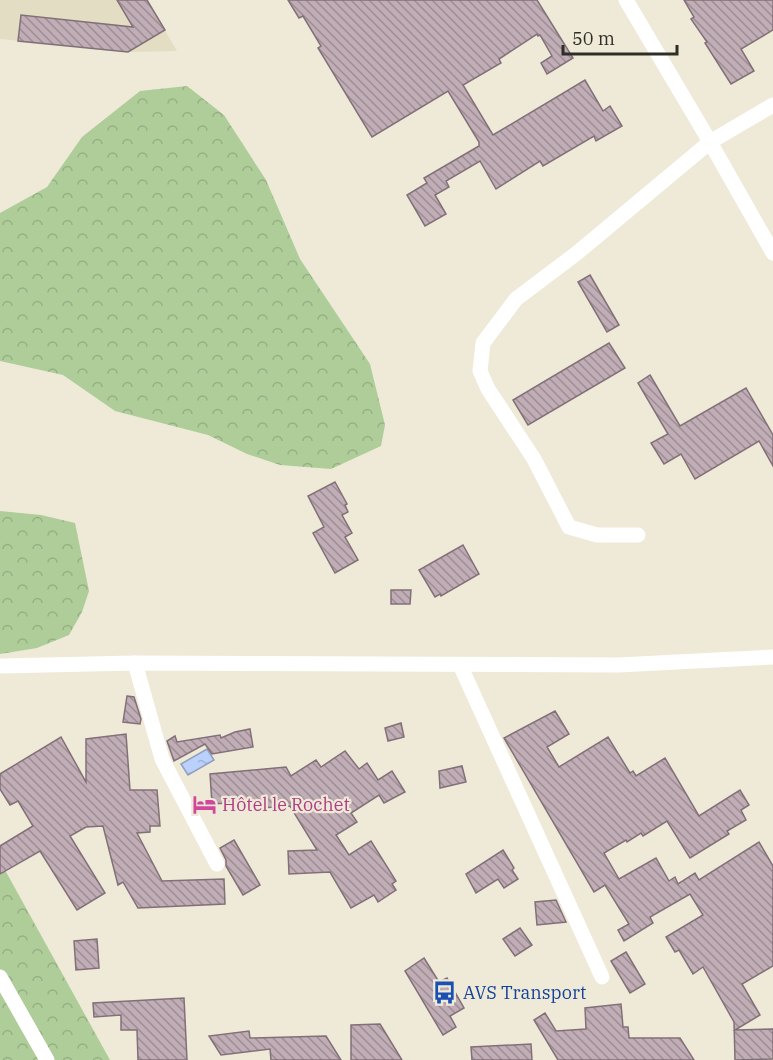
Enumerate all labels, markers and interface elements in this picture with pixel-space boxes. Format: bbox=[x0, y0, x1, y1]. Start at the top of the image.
scale bar bbox=[563, 18, 677, 56]
text: 50 m bbox=[572, 27, 615, 50]
hotel icon: Hôtel le Rochet bbox=[191, 792, 217, 818]
place label: Hôtel le Rochet bbox=[222, 793, 350, 816]
bus stop icon: AVS Transport bbox=[432, 980, 458, 1006]
place label: AVS Transport bbox=[463, 981, 586, 1004]

